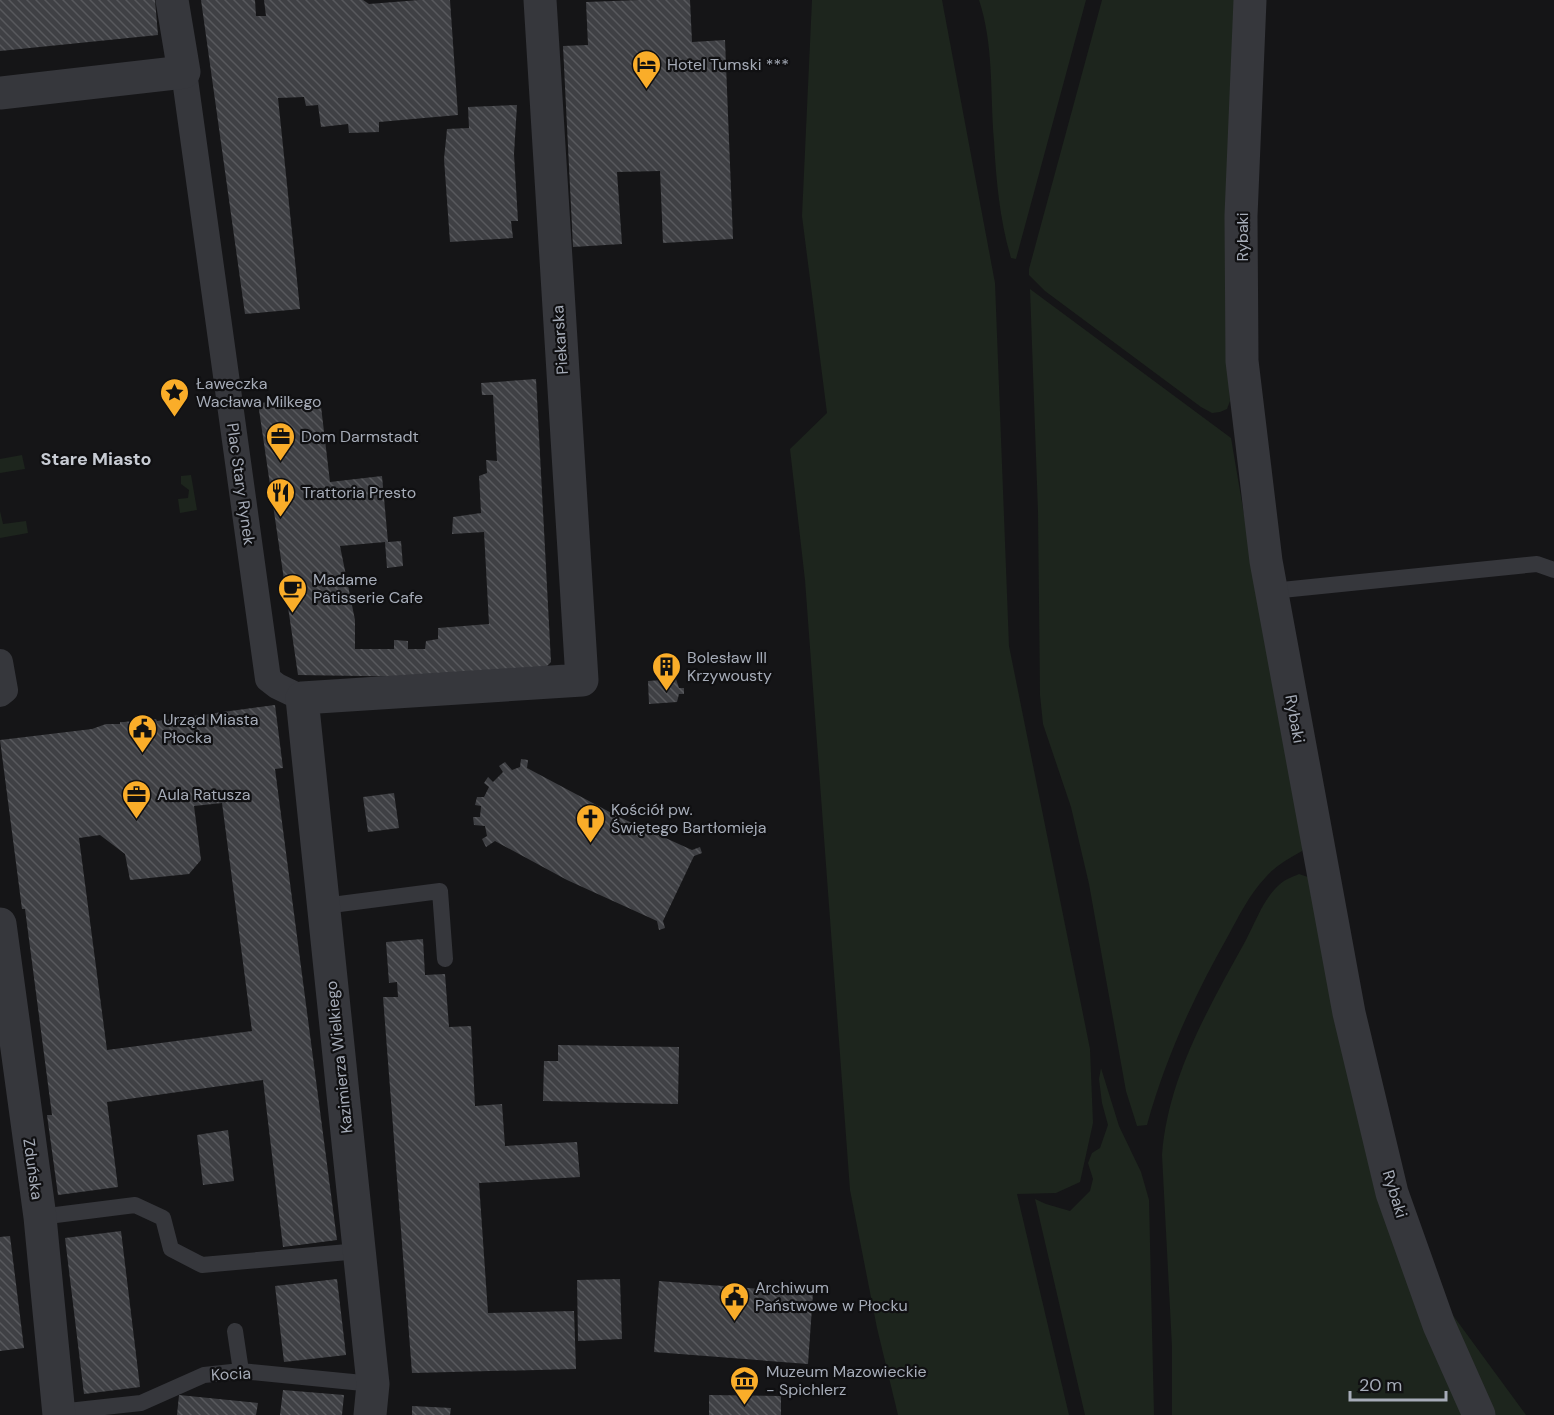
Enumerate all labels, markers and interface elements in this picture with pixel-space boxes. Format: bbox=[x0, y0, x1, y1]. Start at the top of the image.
hotel icon: Hotel Tumski *** bbox=[630, 48, 662, 90]
place label: Hotel Tumski *** bbox=[667, 54, 789, 75]
street label: Rybaki bbox=[1232, 212, 1253, 262]
street label: Piekarska bbox=[547, 305, 573, 375]
place label: Ławeczka Wacława Milkego bbox=[196, 373, 322, 412]
place icon: Ławeczka Wacława Milkego bbox=[159, 376, 191, 418]
office icon: Dom Darmstadt bbox=[264, 420, 296, 462]
street label: Plac Stary Rynek bbox=[222, 422, 260, 546]
place label: Dom Darmstadt bbox=[301, 426, 419, 447]
district label: Stare Miasto bbox=[41, 447, 151, 471]
restaurant icon: Trattoria Presto bbox=[265, 476, 297, 518]
place label: Trattoria Presto bbox=[302, 482, 416, 503]
place label: Madame Pâtisserie Cafe bbox=[313, 569, 423, 608]
cafe icon: Madame Pâtisserie Cafe bbox=[276, 572, 308, 614]
place label: Bolesław III Krzywousty bbox=[687, 647, 772, 686]
building icon: Bolesław III Krzywousty bbox=[650, 650, 682, 692]
street label: Rybaki bbox=[1280, 693, 1310, 745]
place label: Urząd Miasta Płocka bbox=[163, 709, 258, 748]
public building icon: Urząd Miasta Płocka bbox=[126, 712, 158, 754]
office icon: Aula Ratusza bbox=[120, 778, 152, 820]
place label: Aula Ratusza bbox=[157, 784, 250, 805]
place label: Kościół pw. Świętego Bartłomieja bbox=[611, 799, 766, 838]
church icon: Kościół pw. Świętego Bartłomieja bbox=[574, 802, 606, 844]
street label: Kazimierza Wielkiego bbox=[321, 980, 357, 1134]
street label: Zduńska bbox=[18, 1137, 48, 1201]
street label: Rybaki bbox=[1378, 1167, 1412, 1221]
place label: Archiwum Państwowe w Płocku bbox=[755, 1277, 908, 1316]
public building icon: Archiwum Państwowe w Płocku bbox=[718, 1280, 750, 1322]
place label: Muzeum Mazowieckie - Spichlerz bbox=[766, 1361, 927, 1400]
street label: Kocia bbox=[210, 1362, 252, 1386]
museum icon: Muzeum Mazowieckie - Spichlerz bbox=[729, 1364, 761, 1406]
scale bar bbox=[1350, 1364, 1446, 1402]
text: 20 m bbox=[1359, 1373, 1402, 1397]

